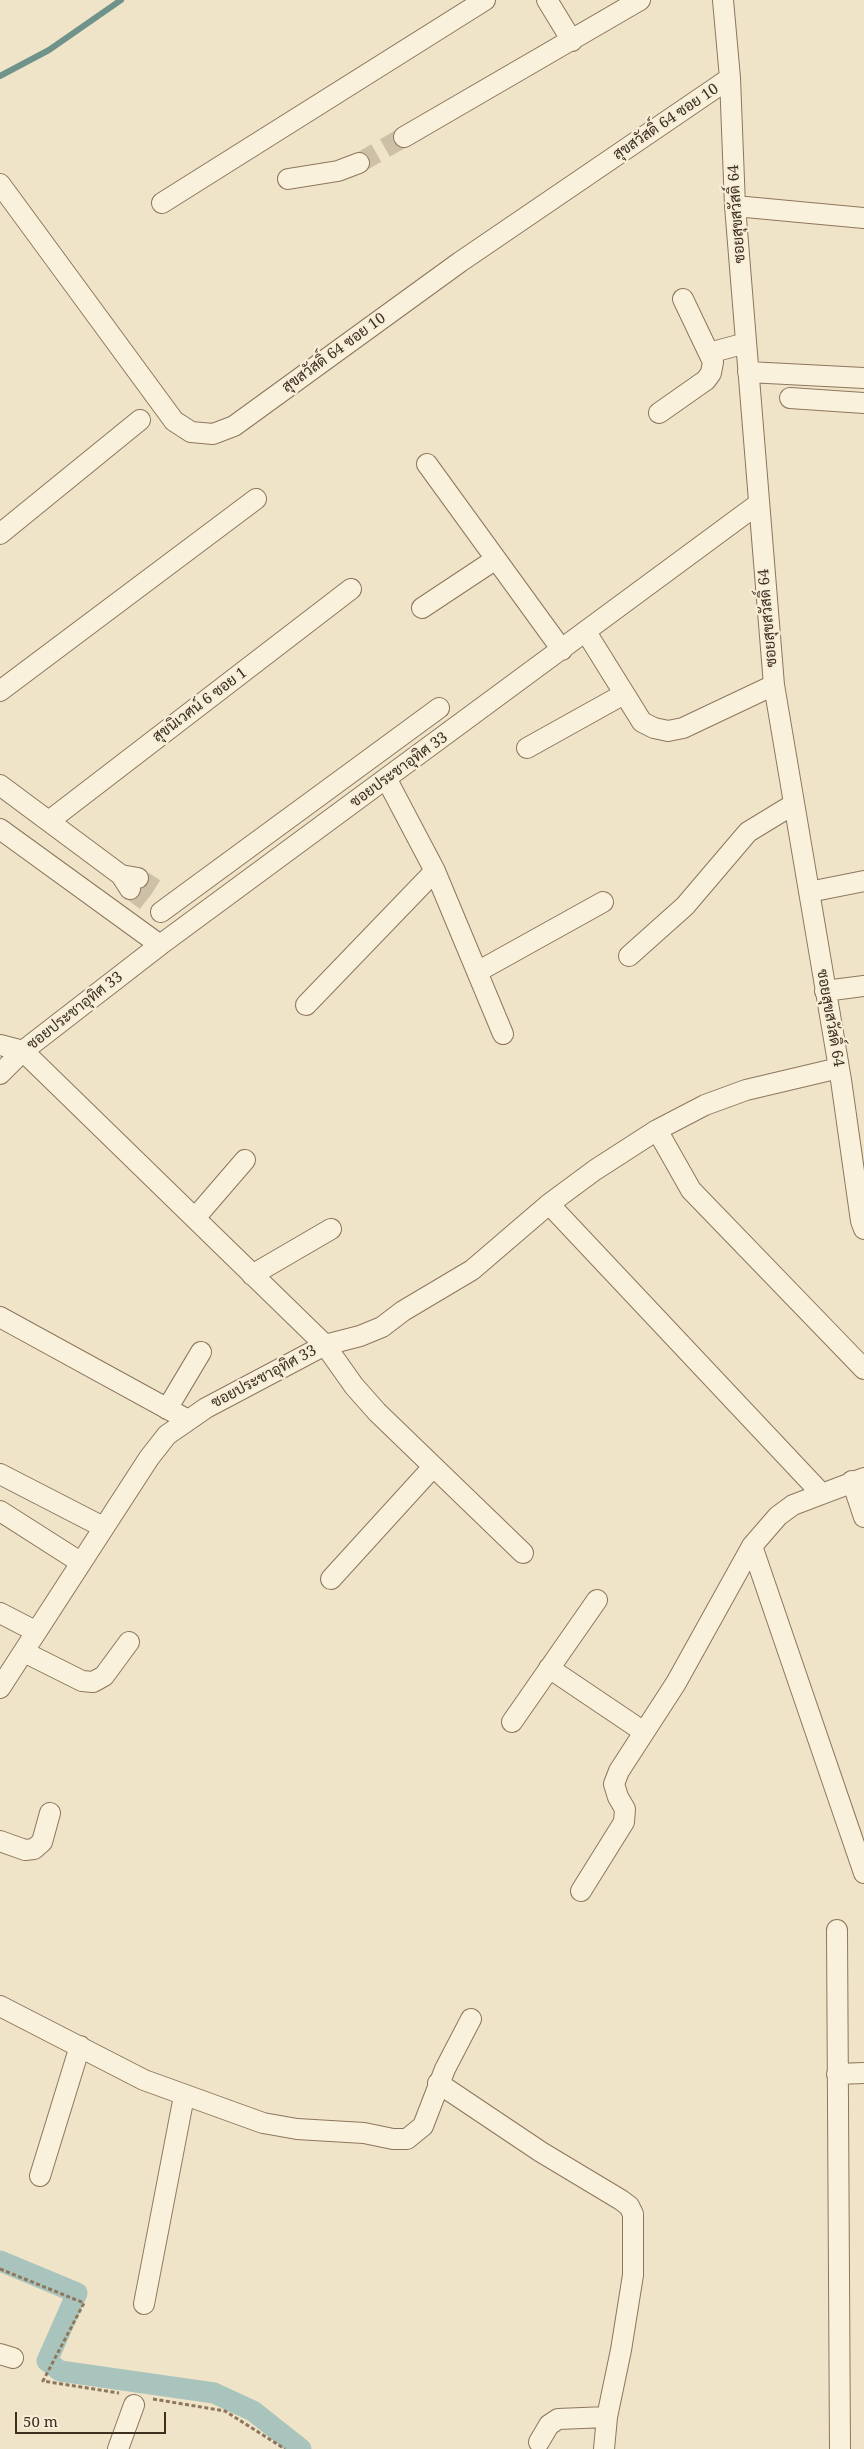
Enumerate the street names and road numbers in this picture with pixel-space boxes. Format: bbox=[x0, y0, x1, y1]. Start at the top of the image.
street label: สุขสวัสดิ์ 64 ซอย 10 bbox=[610, 80, 722, 164]
street label: ซอยสุขสวัสดิ์ 64 bbox=[725, 164, 749, 264]
street label: สุขสวัสดิ์ 64 ซอย 10 bbox=[279, 309, 389, 397]
street label: ซอยสุขสวัสดิ์ 64 bbox=[755, 568, 781, 668]
street label: สุขนิเวศน์ 6 ซอย 1 bbox=[149, 664, 251, 746]
street label: ซอยประชาอุทิศ 33 bbox=[347, 728, 451, 812]
street label: ซอยประชาอุทิศ 33 bbox=[24, 968, 126, 1054]
street label: ซอยสุขสวัสดิ์ 64 bbox=[813, 968, 847, 1068]
street label: ซอยประชาอุทิศ 33 bbox=[208, 1342, 320, 1412]

